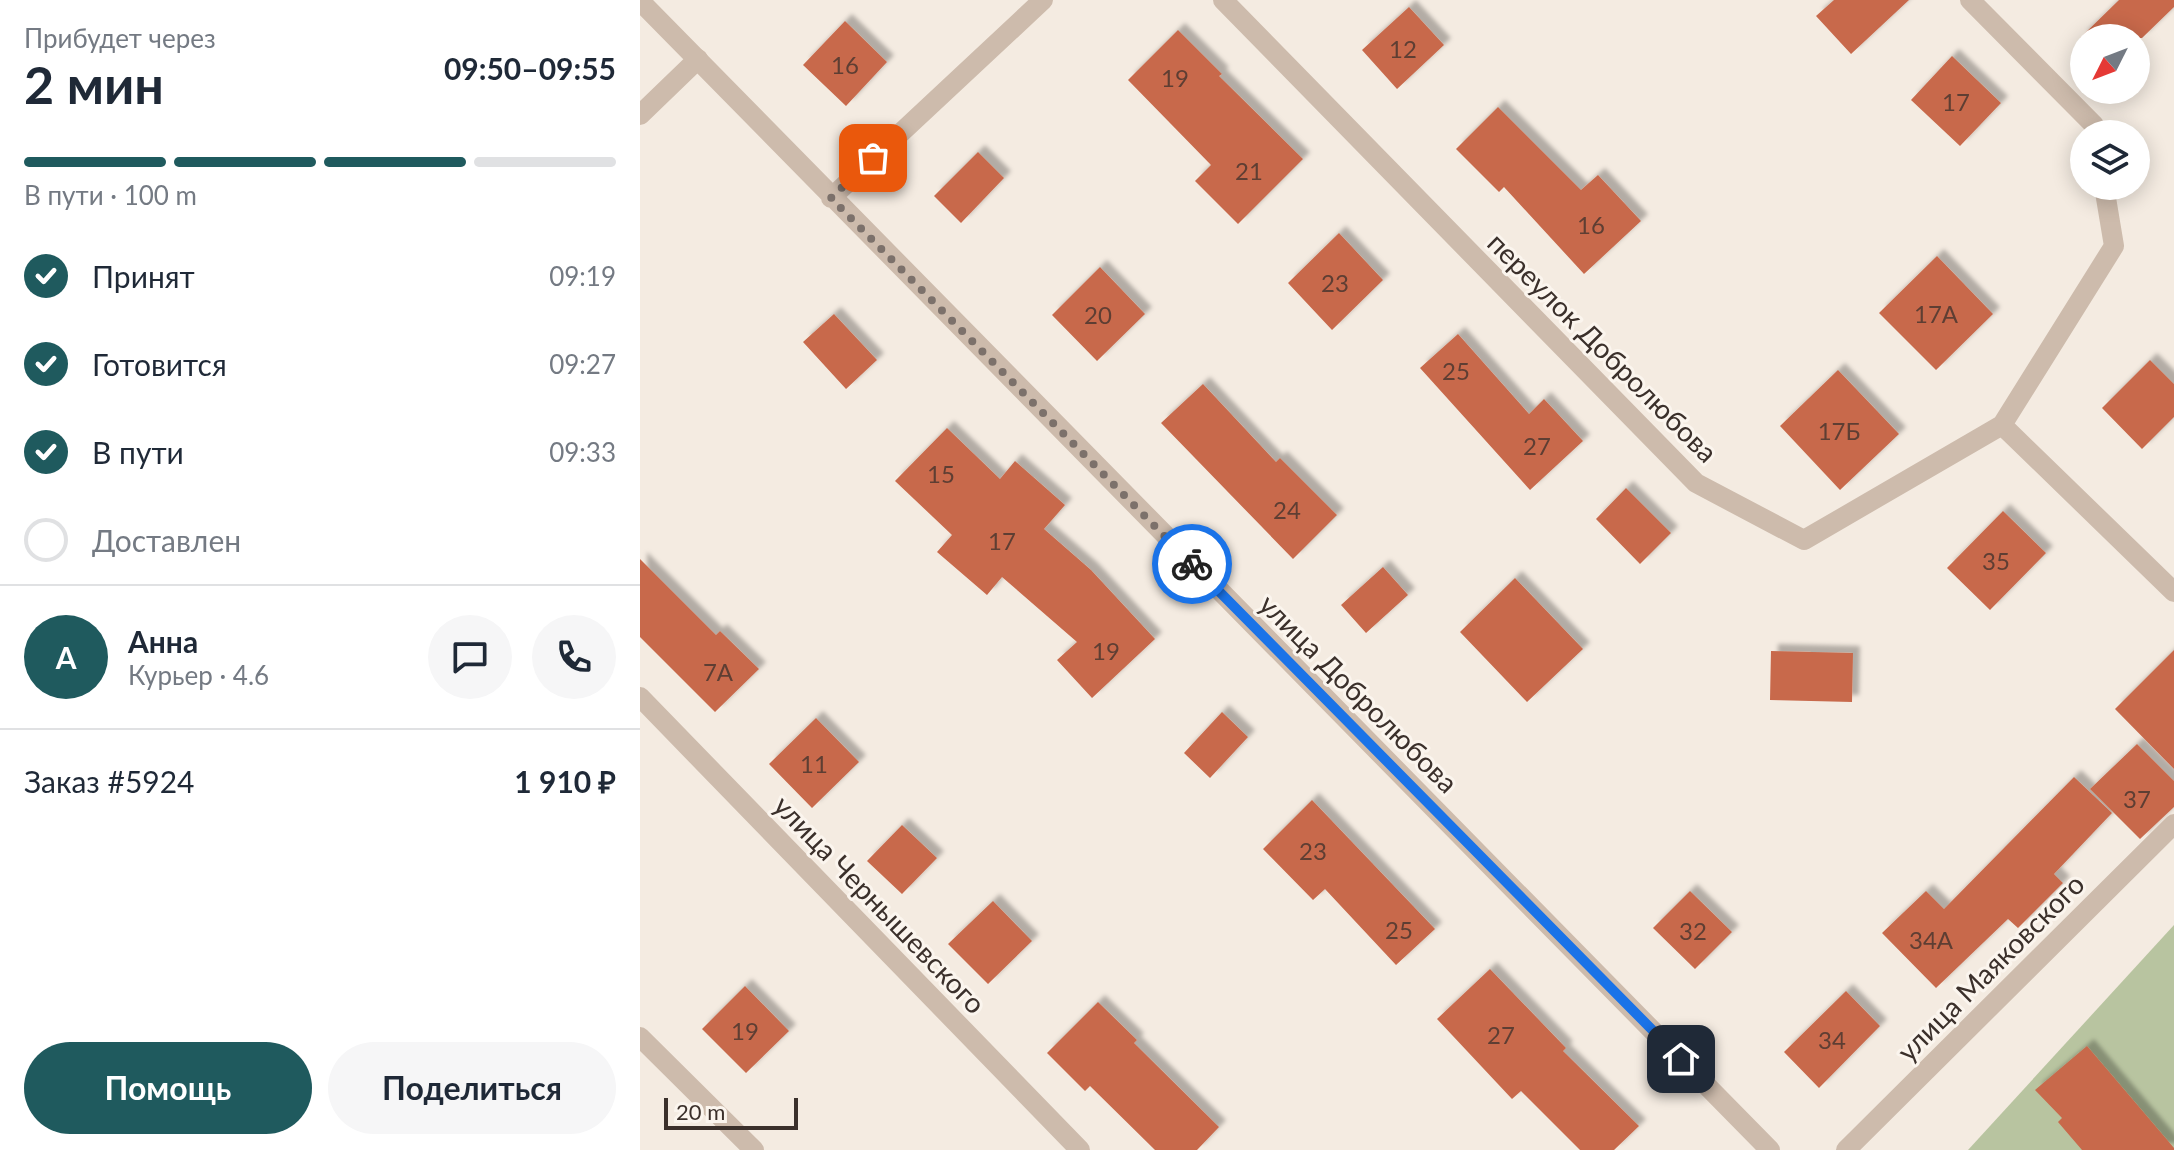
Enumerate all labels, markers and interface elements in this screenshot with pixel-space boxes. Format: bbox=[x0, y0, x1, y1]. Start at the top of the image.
text: Прибудет через bbox=[24, 22, 216, 54]
north arrow bbox=[2070, 24, 2150, 104]
map controls bbox=[2070, 24, 2150, 200]
house number: 12 bbox=[1389, 34, 1417, 63]
text: 09:50–09:55 bbox=[444, 50, 616, 86]
house number: 16 bbox=[831, 50, 859, 79]
text: 2 мин bbox=[24, 53, 164, 115]
house number: 19 bbox=[1161, 63, 1189, 92]
house number: 17 bbox=[1942, 87, 1970, 116]
button: layers bbox=[2070, 120, 2150, 200]
pin bbox=[839, 124, 907, 192]
icon: bag bbox=[851, 136, 895, 180]
house number: 21 bbox=[1235, 156, 1263, 185]
text: В пути · 100 m bbox=[24, 179, 197, 211]
house number: 16 bbox=[1577, 210, 1605, 239]
street label: переулок Добролюбова bbox=[1481, 225, 1725, 469]
icon: check bbox=[24, 254, 68, 298]
text: Принят bbox=[92, 258, 195, 294]
text: 09:19 bbox=[549, 260, 616, 292]
house number: 23 bbox=[1321, 268, 1349, 297]
house number: 17А bbox=[1914, 299, 1959, 328]
house number: 20 bbox=[1084, 300, 1112, 329]
icon: check bbox=[24, 342, 68, 386]
text: Готовится bbox=[92, 346, 227, 382]
text: 09:27 bbox=[549, 348, 616, 380]
house number: 25 bbox=[1442, 356, 1470, 385]
house number: 17Б bbox=[1818, 416, 1860, 445]
icon: check bbox=[24, 430, 68, 474]
house number: 27 bbox=[1523, 431, 1551, 460]
text: В пути bbox=[92, 434, 184, 470]
text: 09:33 bbox=[549, 436, 616, 468]
house number: 15 bbox=[927, 459, 955, 488]
house number: 24 bbox=[1273, 495, 1301, 524]
text: Доставлен bbox=[92, 522, 241, 558]
courier bbox=[1152, 524, 1232, 604]
house number: 17 bbox=[988, 526, 1016, 555]
icon: bike bbox=[1170, 542, 1214, 586]
house number: 35 bbox=[1982, 546, 2010, 575]
street label: улица Добролюбова bbox=[1253, 587, 1465, 799]
button: chat bbox=[428, 615, 512, 699]
button: phone bbox=[532, 615, 616, 699]
text: Анна bbox=[128, 623, 198, 659]
house number: 19 bbox=[1092, 636, 1120, 665]
text: А bbox=[56, 639, 76, 675]
house number: 7А bbox=[703, 657, 734, 686]
text: Курьер · 4.6 bbox=[128, 659, 269, 691]
house number: 11 bbox=[800, 749, 828, 778]
text: Заказ #5924 bbox=[24, 763, 195, 799]
text: 1 910 ₽ bbox=[514, 763, 616, 799]
house number: 37 bbox=[2123, 784, 2151, 813]
street label: улица Чернышевского bbox=[767, 788, 993, 1020]
house number: 23 bbox=[1299, 836, 1327, 865]
street label: улица Маяковского bbox=[1889, 866, 2091, 1068]
house number: 25 bbox=[1385, 915, 1413, 944]
house number: 32 bbox=[1679, 916, 1707, 945]
house number: 34А bbox=[1909, 925, 1954, 954]
house number: 19 bbox=[731, 1016, 759, 1045]
house number: 27 bbox=[1487, 1020, 1515, 1049]
pin bbox=[1647, 1025, 1715, 1093]
house number: 34 bbox=[1818, 1025, 1846, 1054]
icon: home bbox=[1659, 1037, 1703, 1081]
button: Помощь bbox=[24, 1042, 312, 1134]
button: Поделиться bbox=[328, 1042, 616, 1134]
scale bar bbox=[664, 1094, 798, 1130]
text: 20 m bbox=[676, 1098, 725, 1125]

